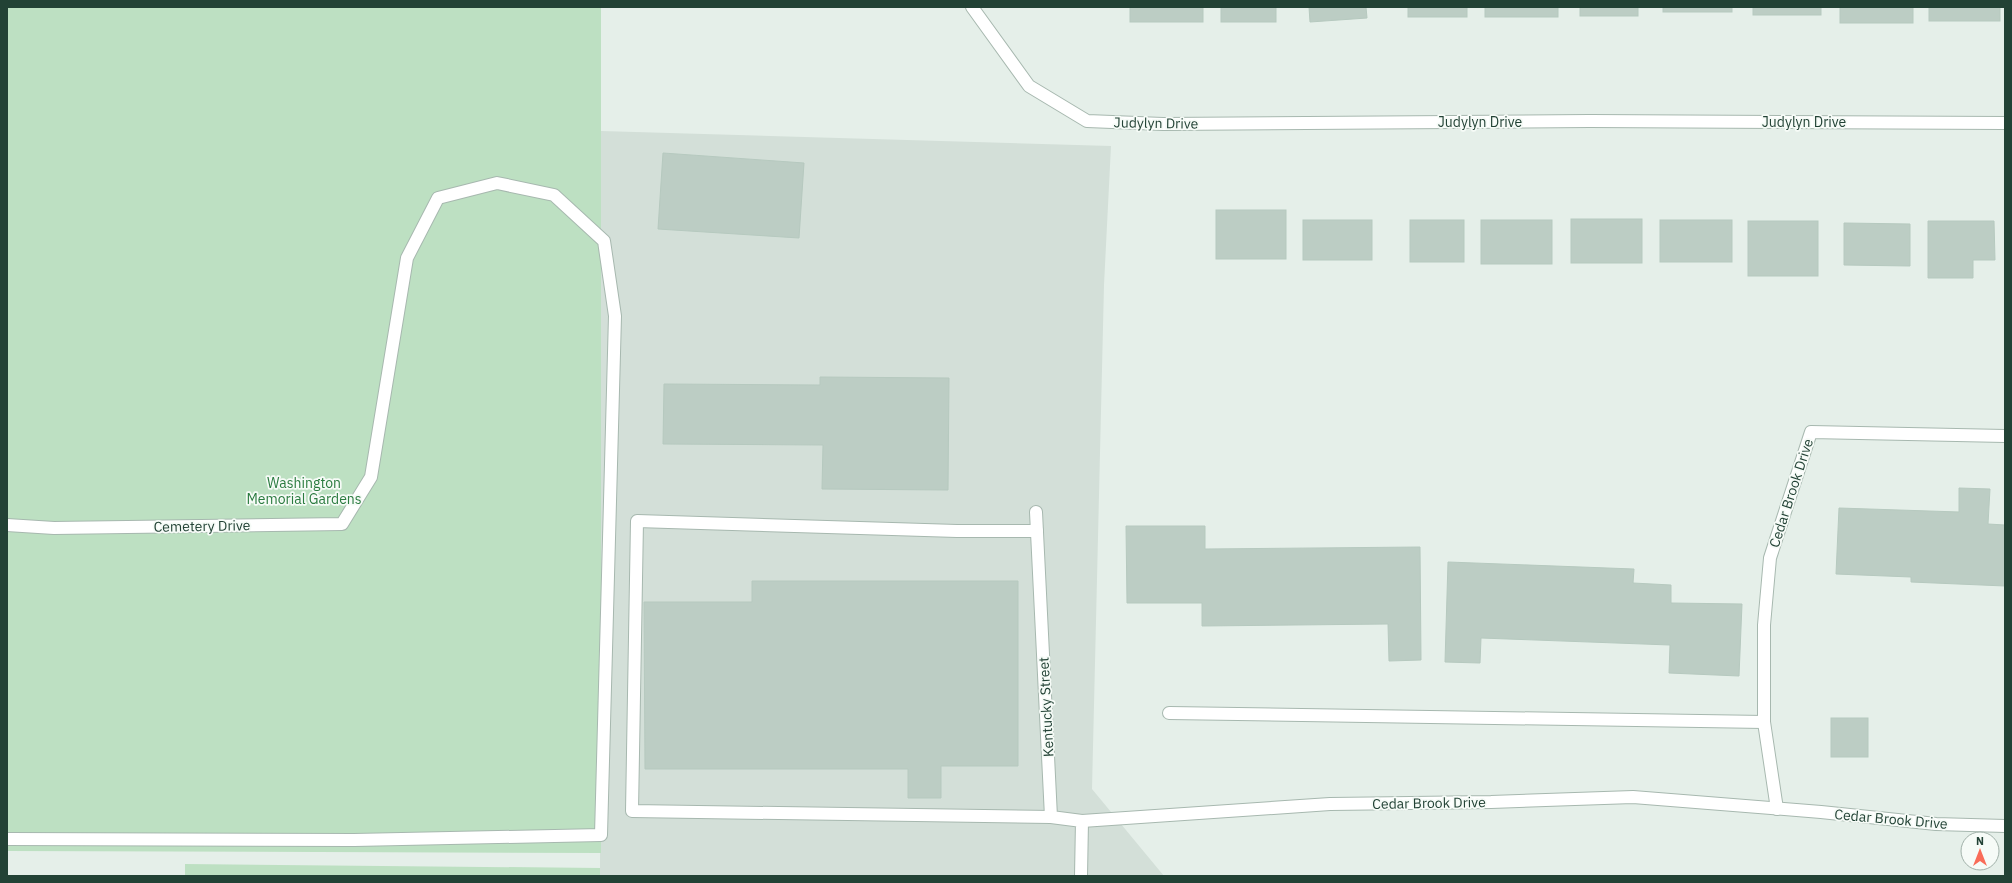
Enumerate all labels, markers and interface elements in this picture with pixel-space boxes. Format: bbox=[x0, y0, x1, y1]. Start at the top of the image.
street label: Judylyn Drive bbox=[1114, 113, 1199, 133]
street label: Judylyn Drive bbox=[1438, 113, 1523, 131]
street label: Judylyn Drive bbox=[1762, 113, 1847, 131]
street label: Cedar Brook Drive bbox=[1765, 436, 1817, 550]
park label: Washington Memorial Gardens bbox=[246, 474, 362, 508]
street label: Cemetery Drive bbox=[153, 516, 251, 536]
street label: Kentucky Street bbox=[1034, 656, 1058, 757]
street label: Cedar Brook Drive bbox=[1372, 793, 1486, 813]
street label: Cedar Brook Drive bbox=[1834, 805, 1949, 833]
north arrow bbox=[1960, 831, 2000, 871]
text: N bbox=[1976, 834, 1984, 848]

